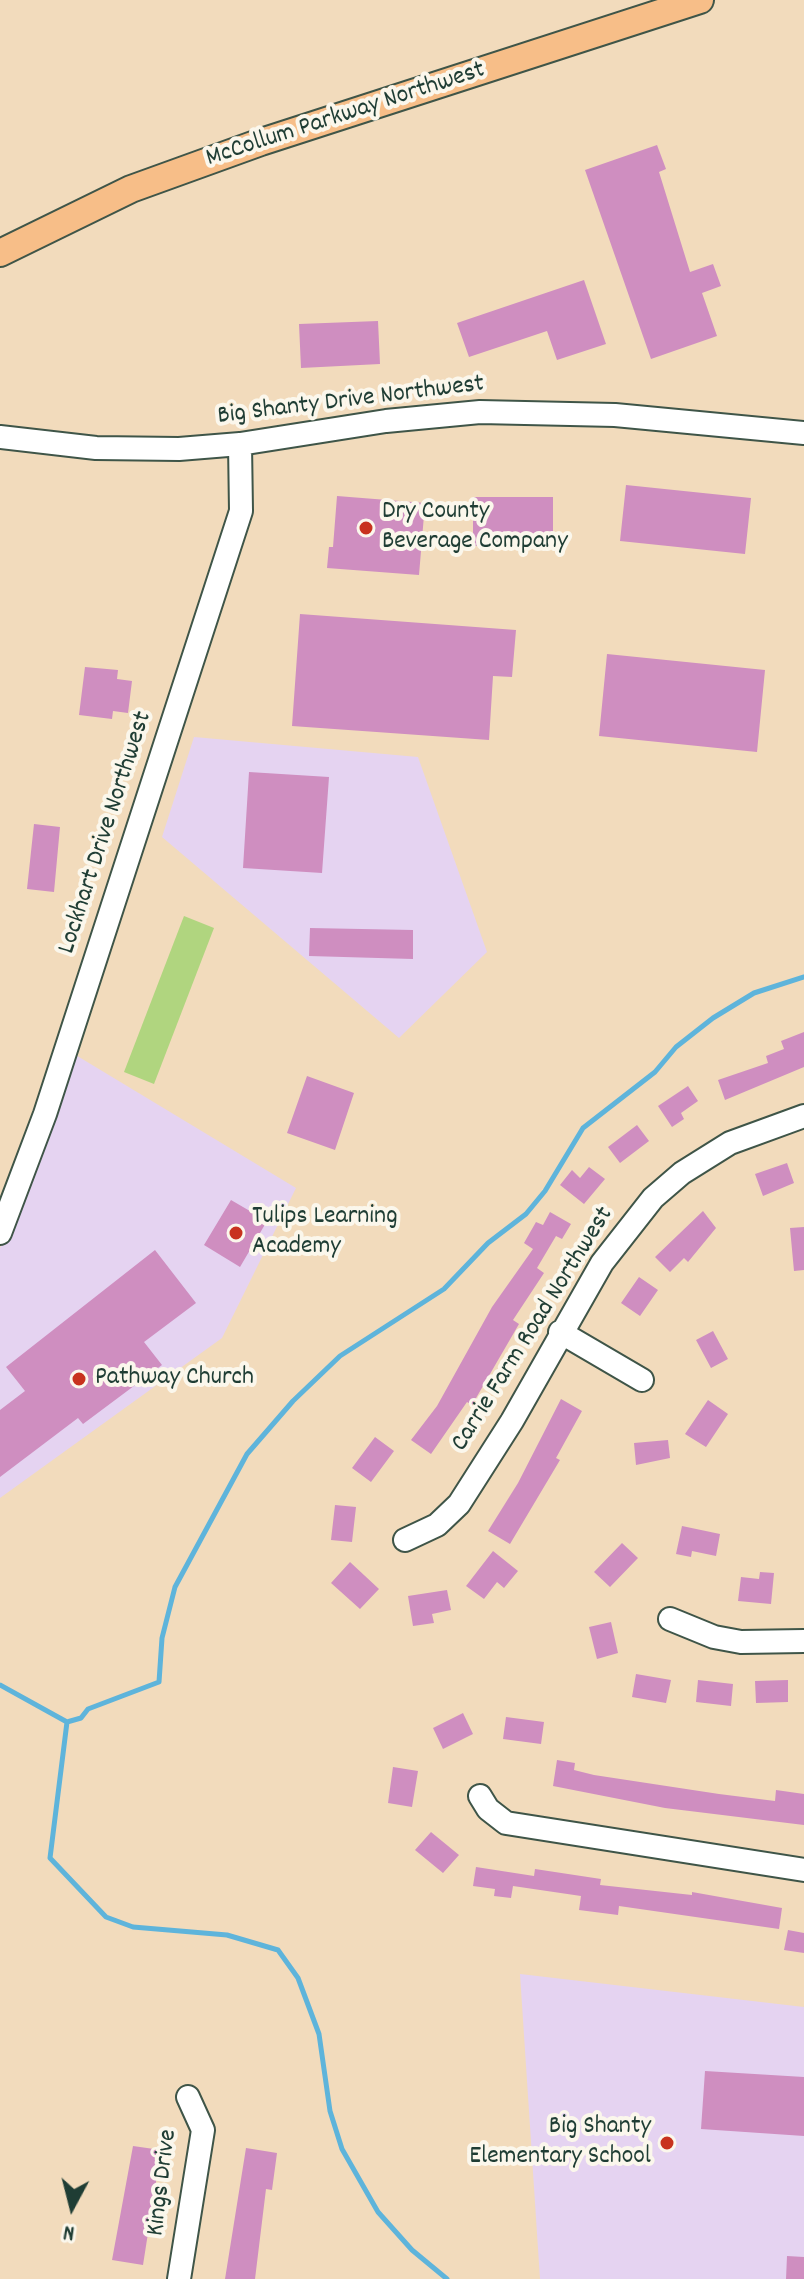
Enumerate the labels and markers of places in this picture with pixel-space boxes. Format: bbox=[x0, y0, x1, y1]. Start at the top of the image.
place label: Dry County Beverage Company bbox=[382, 497, 568, 558]
marker: Dry County Beverage Company bbox=[357, 519, 375, 537]
place label: Tulips Learning Academy bbox=[252, 1202, 398, 1264]
marker: Tulips Learning Academy bbox=[227, 1224, 245, 1242]
place label: Pathway Church bbox=[95, 1363, 254, 1395]
marker: Pathway Church bbox=[70, 1370, 88, 1388]
place label: Big Shanty Elementary School bbox=[469, 2112, 651, 2174]
marker: Big Shanty Elementary School bbox=[658, 2134, 676, 2152]

